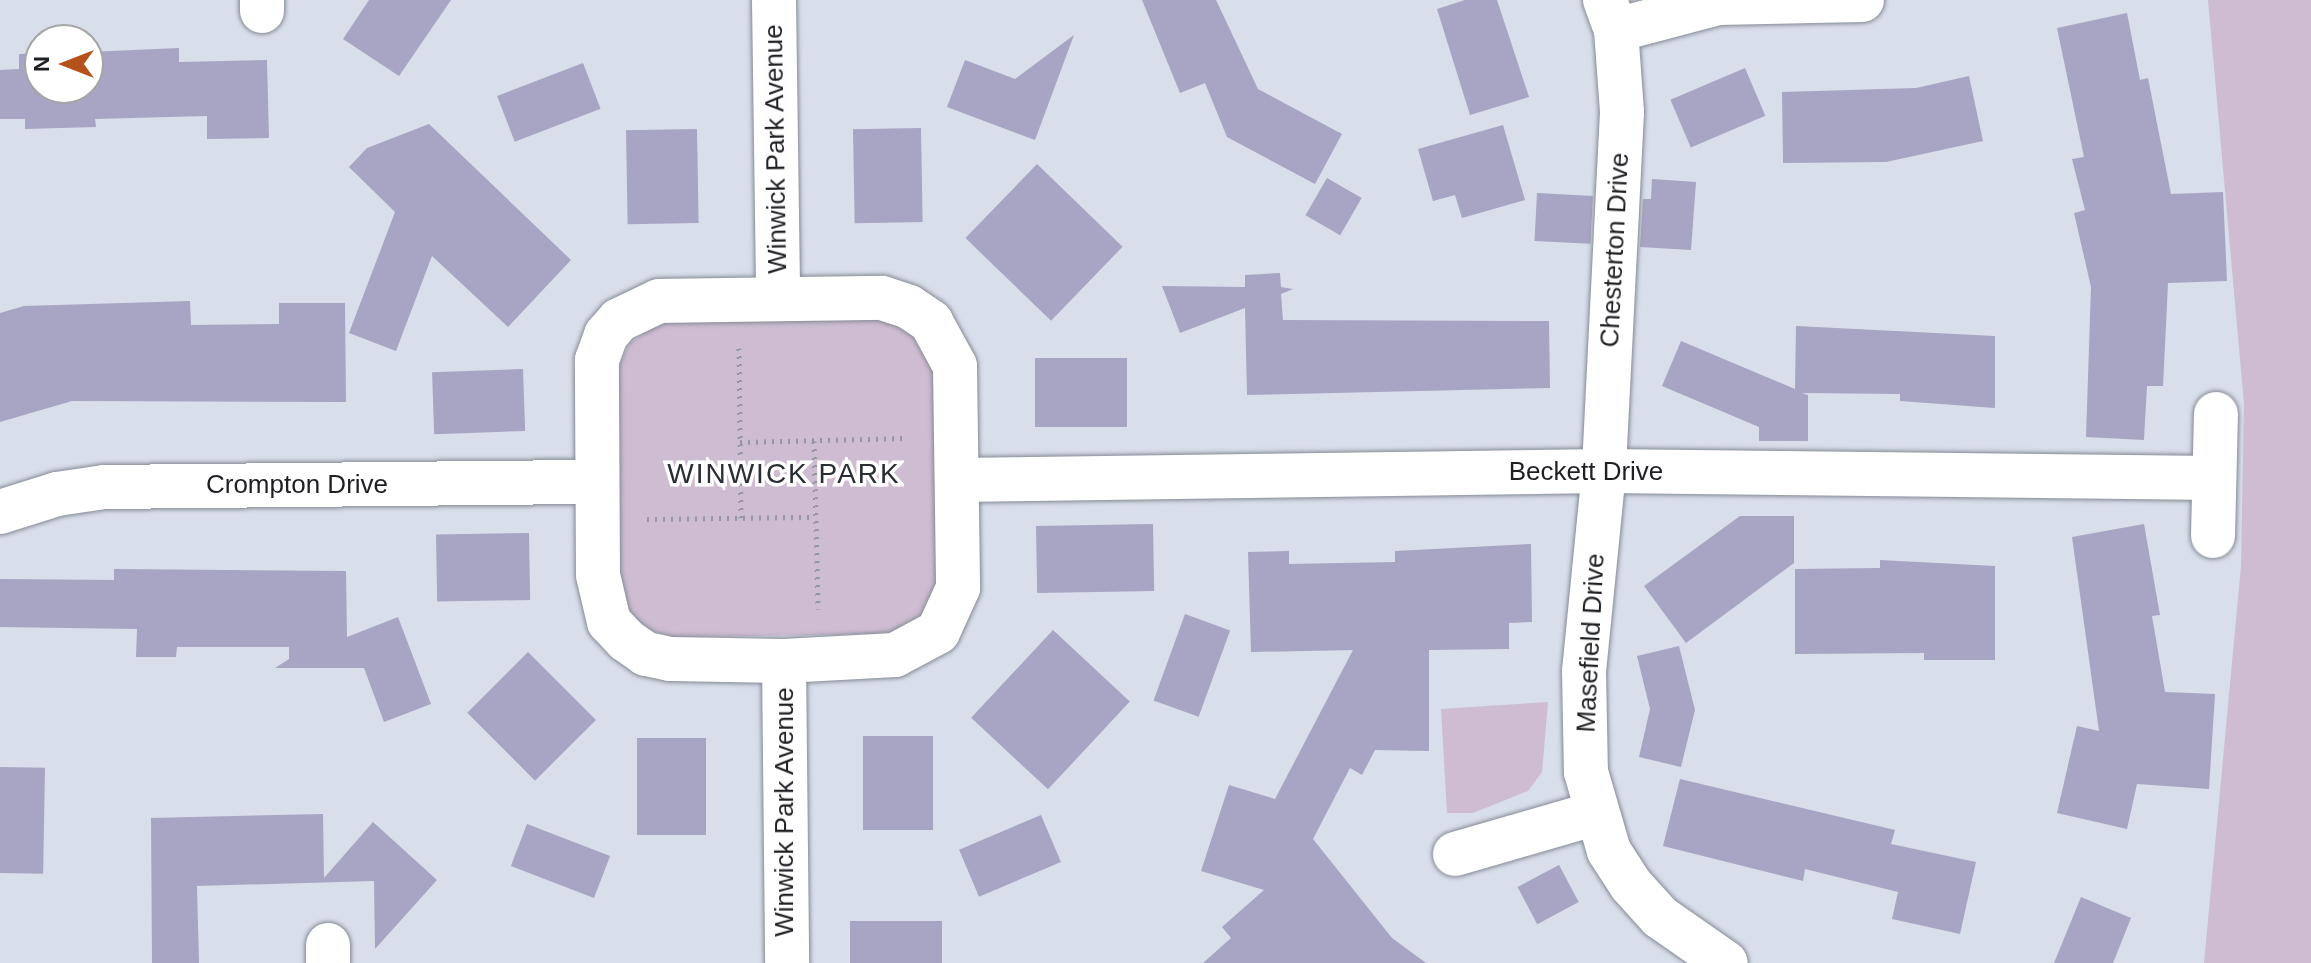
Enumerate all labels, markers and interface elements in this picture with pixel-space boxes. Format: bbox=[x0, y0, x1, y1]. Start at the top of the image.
street label: Winwick Park Avenue bbox=[758, 23, 794, 275]
north arrow bbox=[24, 24, 104, 104]
text: N bbox=[29, 56, 54, 72]
street label: Chesterton Drive bbox=[1594, 152, 1636, 348]
street label: Beckett Drive bbox=[1509, 456, 1663, 488]
district label: WINWICK PARK bbox=[667, 457, 901, 491]
street label: Crompton Drive bbox=[206, 469, 388, 501]
street label: Masefield Drive bbox=[1571, 553, 1611, 733]
street label: Winwick Park Avenue bbox=[769, 687, 801, 937]

